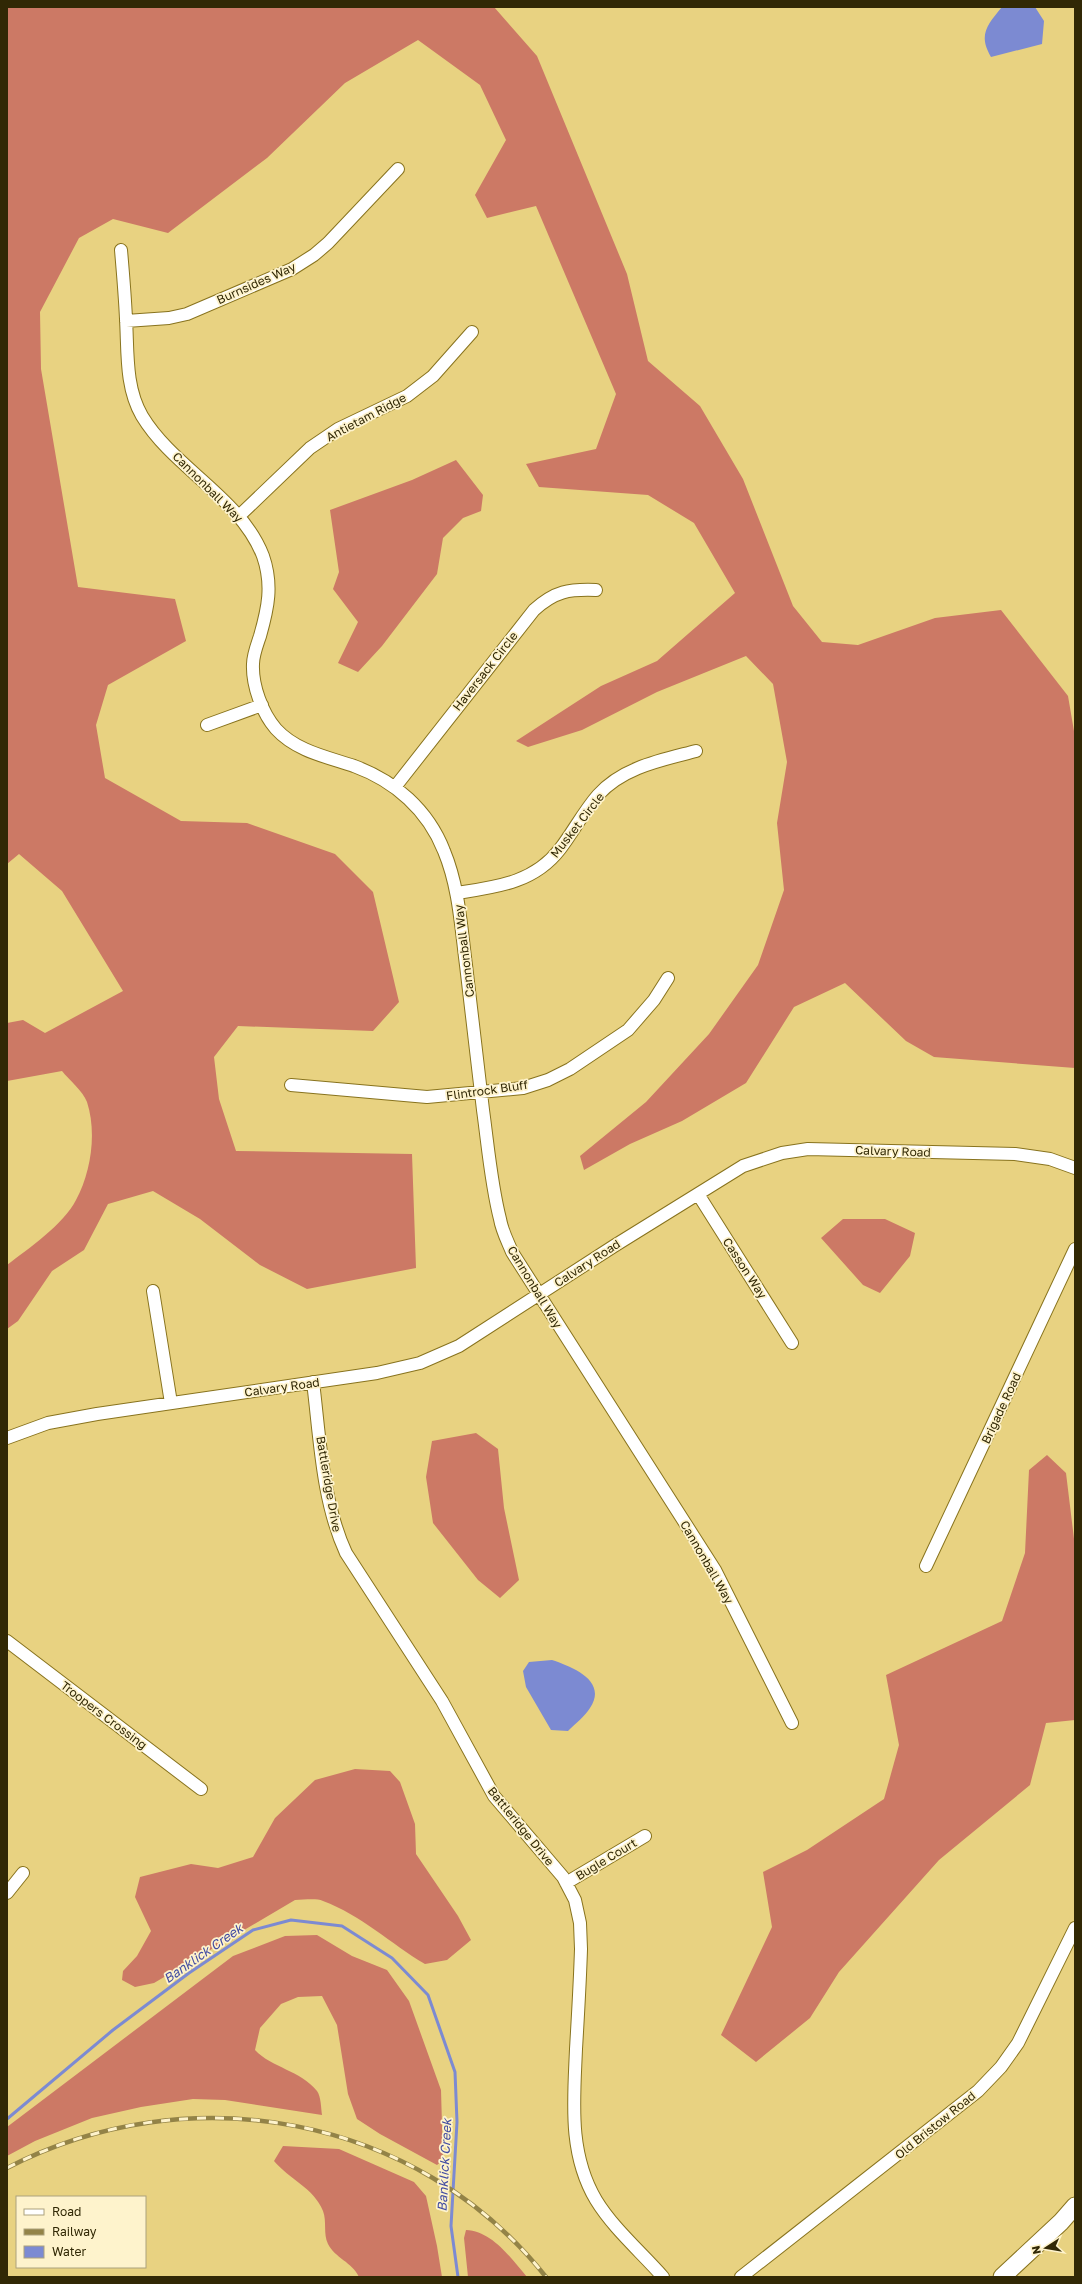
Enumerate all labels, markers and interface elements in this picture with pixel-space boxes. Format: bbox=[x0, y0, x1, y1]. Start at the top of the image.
street label: Burnsides Way bbox=[214, 259, 298, 307]
street label: Antietam Ridge bbox=[323, 390, 409, 444]
street label: Cannonball Way bbox=[170, 449, 247, 526]
street label: Haversack Circle bbox=[449, 628, 521, 714]
street label: Musket Circle bbox=[547, 789, 607, 861]
street label: Cannonball Way bbox=[451, 903, 477, 998]
street label: Flintrock Bluff bbox=[445, 1077, 529, 1103]
street label: Calvary Road bbox=[855, 1142, 931, 1160]
street label: Casson Way bbox=[720, 1235, 770, 1301]
street label: Calvary Road bbox=[551, 1236, 623, 1290]
street label: Cannonball Way bbox=[505, 1243, 566, 1331]
street label: Brigade Road bbox=[978, 1370, 1024, 1446]
street label: Calvary Road bbox=[243, 1374, 321, 1400]
street label: Battleridge Drive bbox=[313, 1435, 345, 1533]
street label: Cannonball Way bbox=[677, 1518, 737, 1606]
street label: Troopers Crossing bbox=[58, 1678, 150, 1752]
street label: Battleridge Drive bbox=[485, 1784, 557, 1869]
street label: Bugle Court bbox=[573, 1835, 639, 1883]
water label: Banklick Creek bbox=[160, 1919, 247, 1986]
street label: Old Bristow Road bbox=[892, 2088, 978, 2162]
water label: Banklick Creek bbox=[434, 2117, 455, 2212]
legend bbox=[16, 2196, 146, 2268]
text: Road bbox=[52, 2204, 81, 2219]
text: Railway bbox=[52, 2224, 97, 2239]
north arrow bbox=[1026, 2228, 1066, 2268]
text: Water bbox=[52, 2244, 86, 2259]
text: N bbox=[1029, 2245, 1043, 2256]

